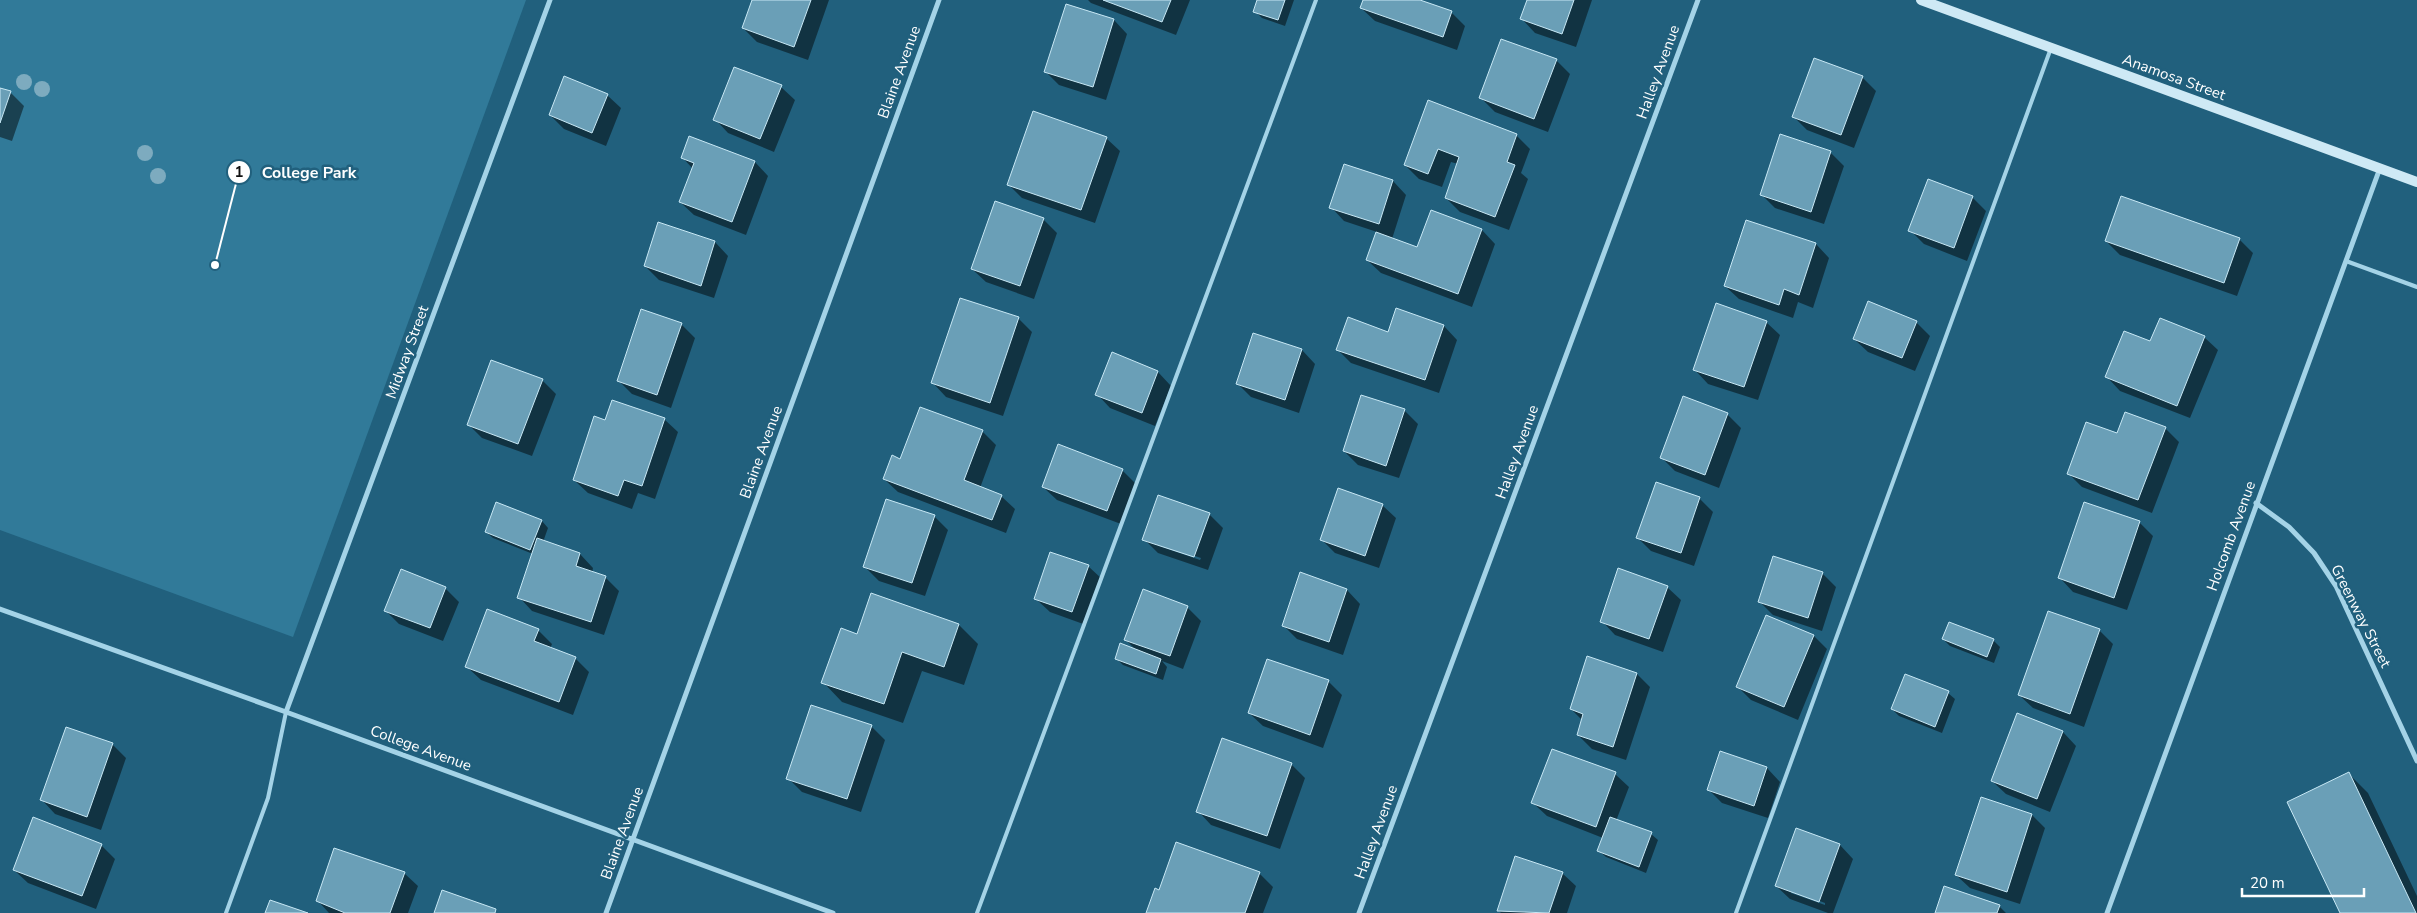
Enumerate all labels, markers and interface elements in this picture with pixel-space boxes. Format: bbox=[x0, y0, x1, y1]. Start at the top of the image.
street label: Halley Avenue bbox=[1632, 22, 1684, 122]
street label: Blaine Avenue bbox=[873, 23, 925, 121]
street label: Anamosa Street bbox=[2120, 49, 2229, 105]
callout: College Park bbox=[226, 156, 366, 187]
text: 1 bbox=[234, 162, 244, 182]
text: College Park bbox=[262, 162, 357, 184]
street label: Midway Street bbox=[381, 302, 433, 401]
street label: Halley Avenue bbox=[1491, 402, 1543, 502]
street label: Blaine Avenue bbox=[735, 403, 787, 501]
street label: Holcomb Avenue bbox=[2202, 478, 2260, 594]
street label: Greenway Street bbox=[2326, 561, 2396, 672]
street label: College Avenue bbox=[368, 720, 474, 776]
street label: Halley Avenue bbox=[1350, 782, 1402, 882]
street label: Blaine Avenue bbox=[596, 784, 648, 882]
scale bar bbox=[2242, 866, 2364, 898]
text: 20 m bbox=[2250, 873, 2285, 893]

